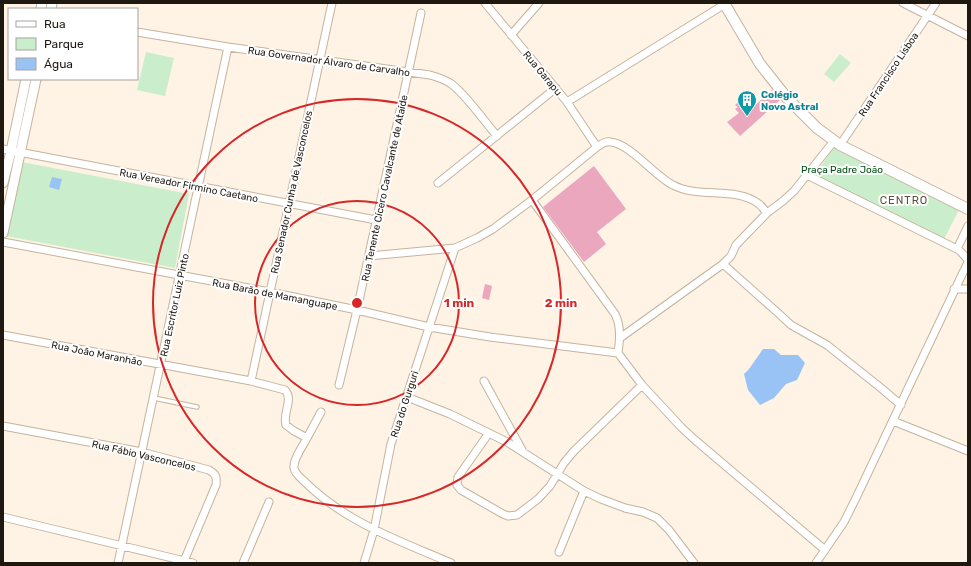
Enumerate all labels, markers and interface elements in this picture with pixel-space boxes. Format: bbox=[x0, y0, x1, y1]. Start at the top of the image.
legend bbox=[8, 8, 138, 80]
text: Rua bbox=[44, 17, 66, 31]
street label: Rua Francisco Lisboa bbox=[856, 30, 921, 119]
text: Parque bbox=[44, 37, 84, 51]
street label: Rua Governador Álvaro de Carvalho bbox=[247, 45, 411, 79]
street label: Rua Garapu bbox=[520, 49, 564, 98]
text: Água bbox=[44, 57, 73, 71]
building icon: Colégio Novo Astral bbox=[736, 89, 758, 117]
place label: Colégio Novo Astral bbox=[761, 89, 819, 113]
street label: Rua Tenente Cícero Cavalcante de Ataíde bbox=[359, 93, 411, 283]
street label: Rua Senador Cunha de Vasconcelos bbox=[269, 110, 315, 275]
park label: Praça Padre João bbox=[801, 164, 883, 176]
street label: Rua Vereador Firmino Caetano bbox=[118, 167, 259, 205]
district label: CENTRO bbox=[880, 194, 928, 207]
street label: Rua Escritor Luiz Pinto bbox=[158, 252, 192, 358]
street label: Rua Barão de Mamanguape bbox=[211, 277, 339, 313]
centre of rings bbox=[350, 296, 364, 310]
text: 1 min bbox=[444, 296, 475, 310]
text: 2 min bbox=[545, 296, 578, 310]
street label: Rua João Maranhão bbox=[50, 339, 144, 369]
street label: Rua do Gurguri bbox=[389, 369, 421, 439]
street label: Rua Fábio Vasconcelos bbox=[91, 438, 197, 474]

